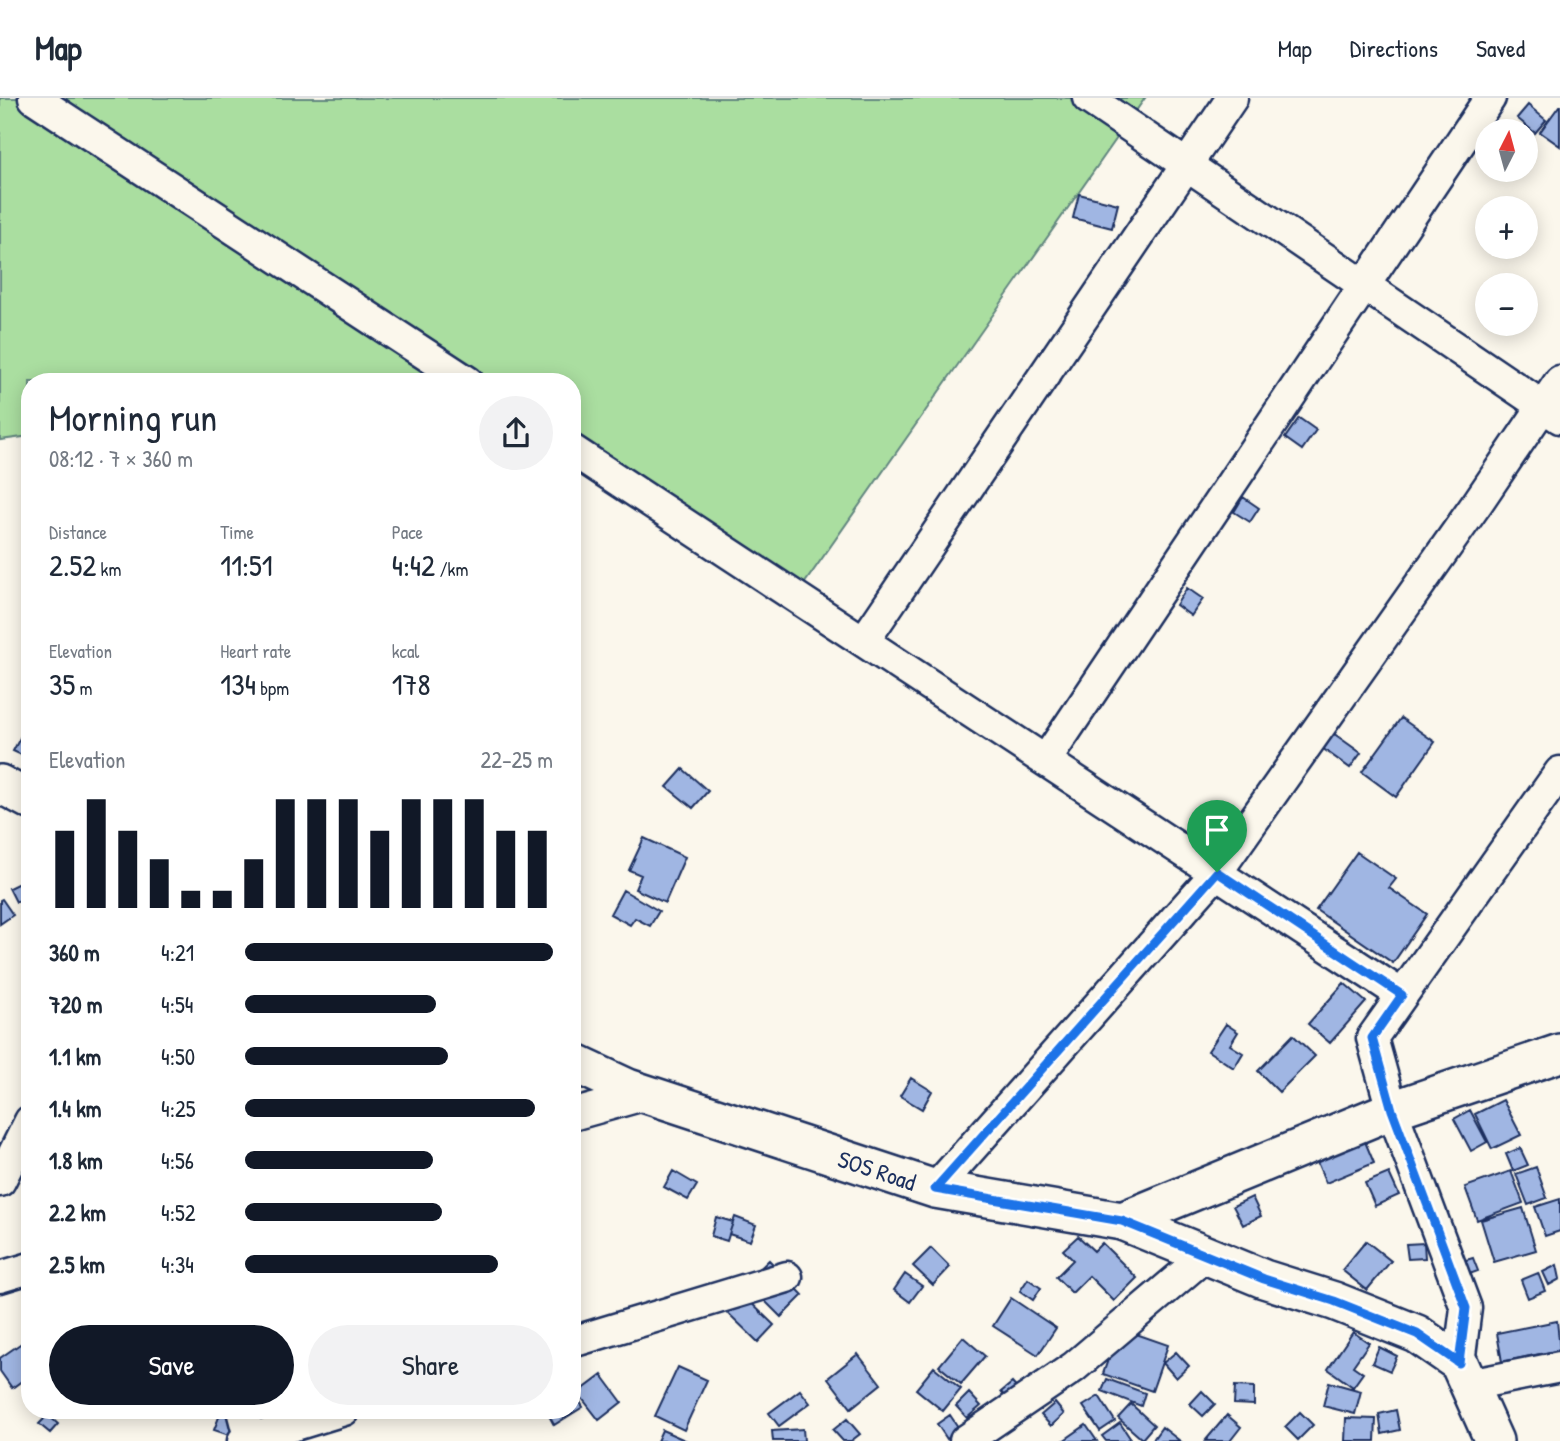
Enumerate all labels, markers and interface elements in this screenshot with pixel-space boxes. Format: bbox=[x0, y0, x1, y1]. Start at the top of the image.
text: Map bbox=[35, 26, 82, 70]
text: Map bbox=[1278, 32, 1312, 64]
text: Directions bbox=[1350, 32, 1438, 64]
text: Saved bbox=[1476, 32, 1525, 64]
north arrow bbox=[1475, 119, 1538, 182]
map controls bbox=[1475, 119, 1538, 336]
button: + bbox=[1475, 196, 1538, 259]
button: − bbox=[1475, 273, 1538, 336]
text: Morning run bbox=[49, 391, 217, 443]
button: share bbox=[479, 396, 553, 470]
text: 08:12 · 7 × 360 m bbox=[49, 443, 193, 474]
text: Distance bbox=[49, 519, 107, 545]
text: Time bbox=[220, 519, 254, 545]
text: Pace bbox=[392, 519, 423, 545]
text: 2.52 bbox=[49, 545, 96, 585]
text: 11:51 bbox=[220, 545, 273, 585]
text: 4:42 bbox=[392, 545, 435, 585]
text: km bbox=[96, 556, 121, 582]
text: /km bbox=[435, 556, 468, 582]
text: Elevation bbox=[49, 638, 112, 664]
text: Heart rate bbox=[220, 638, 291, 664]
text: kcal bbox=[392, 638, 419, 664]
text: 35 bbox=[49, 664, 75, 704]
text: 134 bbox=[220, 664, 256, 704]
text: 178 bbox=[392, 664, 430, 704]
text: m bbox=[75, 675, 92, 701]
text: bpm bbox=[256, 675, 289, 701]
text: Elevation bbox=[49, 744, 125, 775]
text: 22–25 m bbox=[480, 744, 553, 775]
pin bbox=[1187, 800, 1247, 872]
icon: arrive bbox=[1198, 811, 1236, 849]
text: 360 m bbox=[49, 937, 100, 968]
text: 4:21 bbox=[161, 937, 194, 968]
text: 720 m bbox=[49, 989, 102, 1020]
text: 4:54 bbox=[161, 989, 193, 1020]
text: 1.1 km bbox=[49, 1041, 101, 1072]
text: 4:50 bbox=[161, 1041, 195, 1072]
text: 1.4 km bbox=[49, 1093, 101, 1124]
text: 4:25 bbox=[161, 1093, 195, 1124]
street label: SOS Road bbox=[834, 1142, 920, 1198]
text: 1.8 km bbox=[49, 1145, 103, 1176]
text: 4:56 bbox=[161, 1145, 194, 1176]
text: 2.2 km bbox=[49, 1197, 106, 1228]
text: 4:52 bbox=[161, 1197, 195, 1228]
text: 2.5 km bbox=[49, 1249, 105, 1280]
text: 4:34 bbox=[161, 1249, 194, 1280]
button: Save bbox=[49, 1325, 294, 1405]
button: Share bbox=[308, 1325, 553, 1405]

